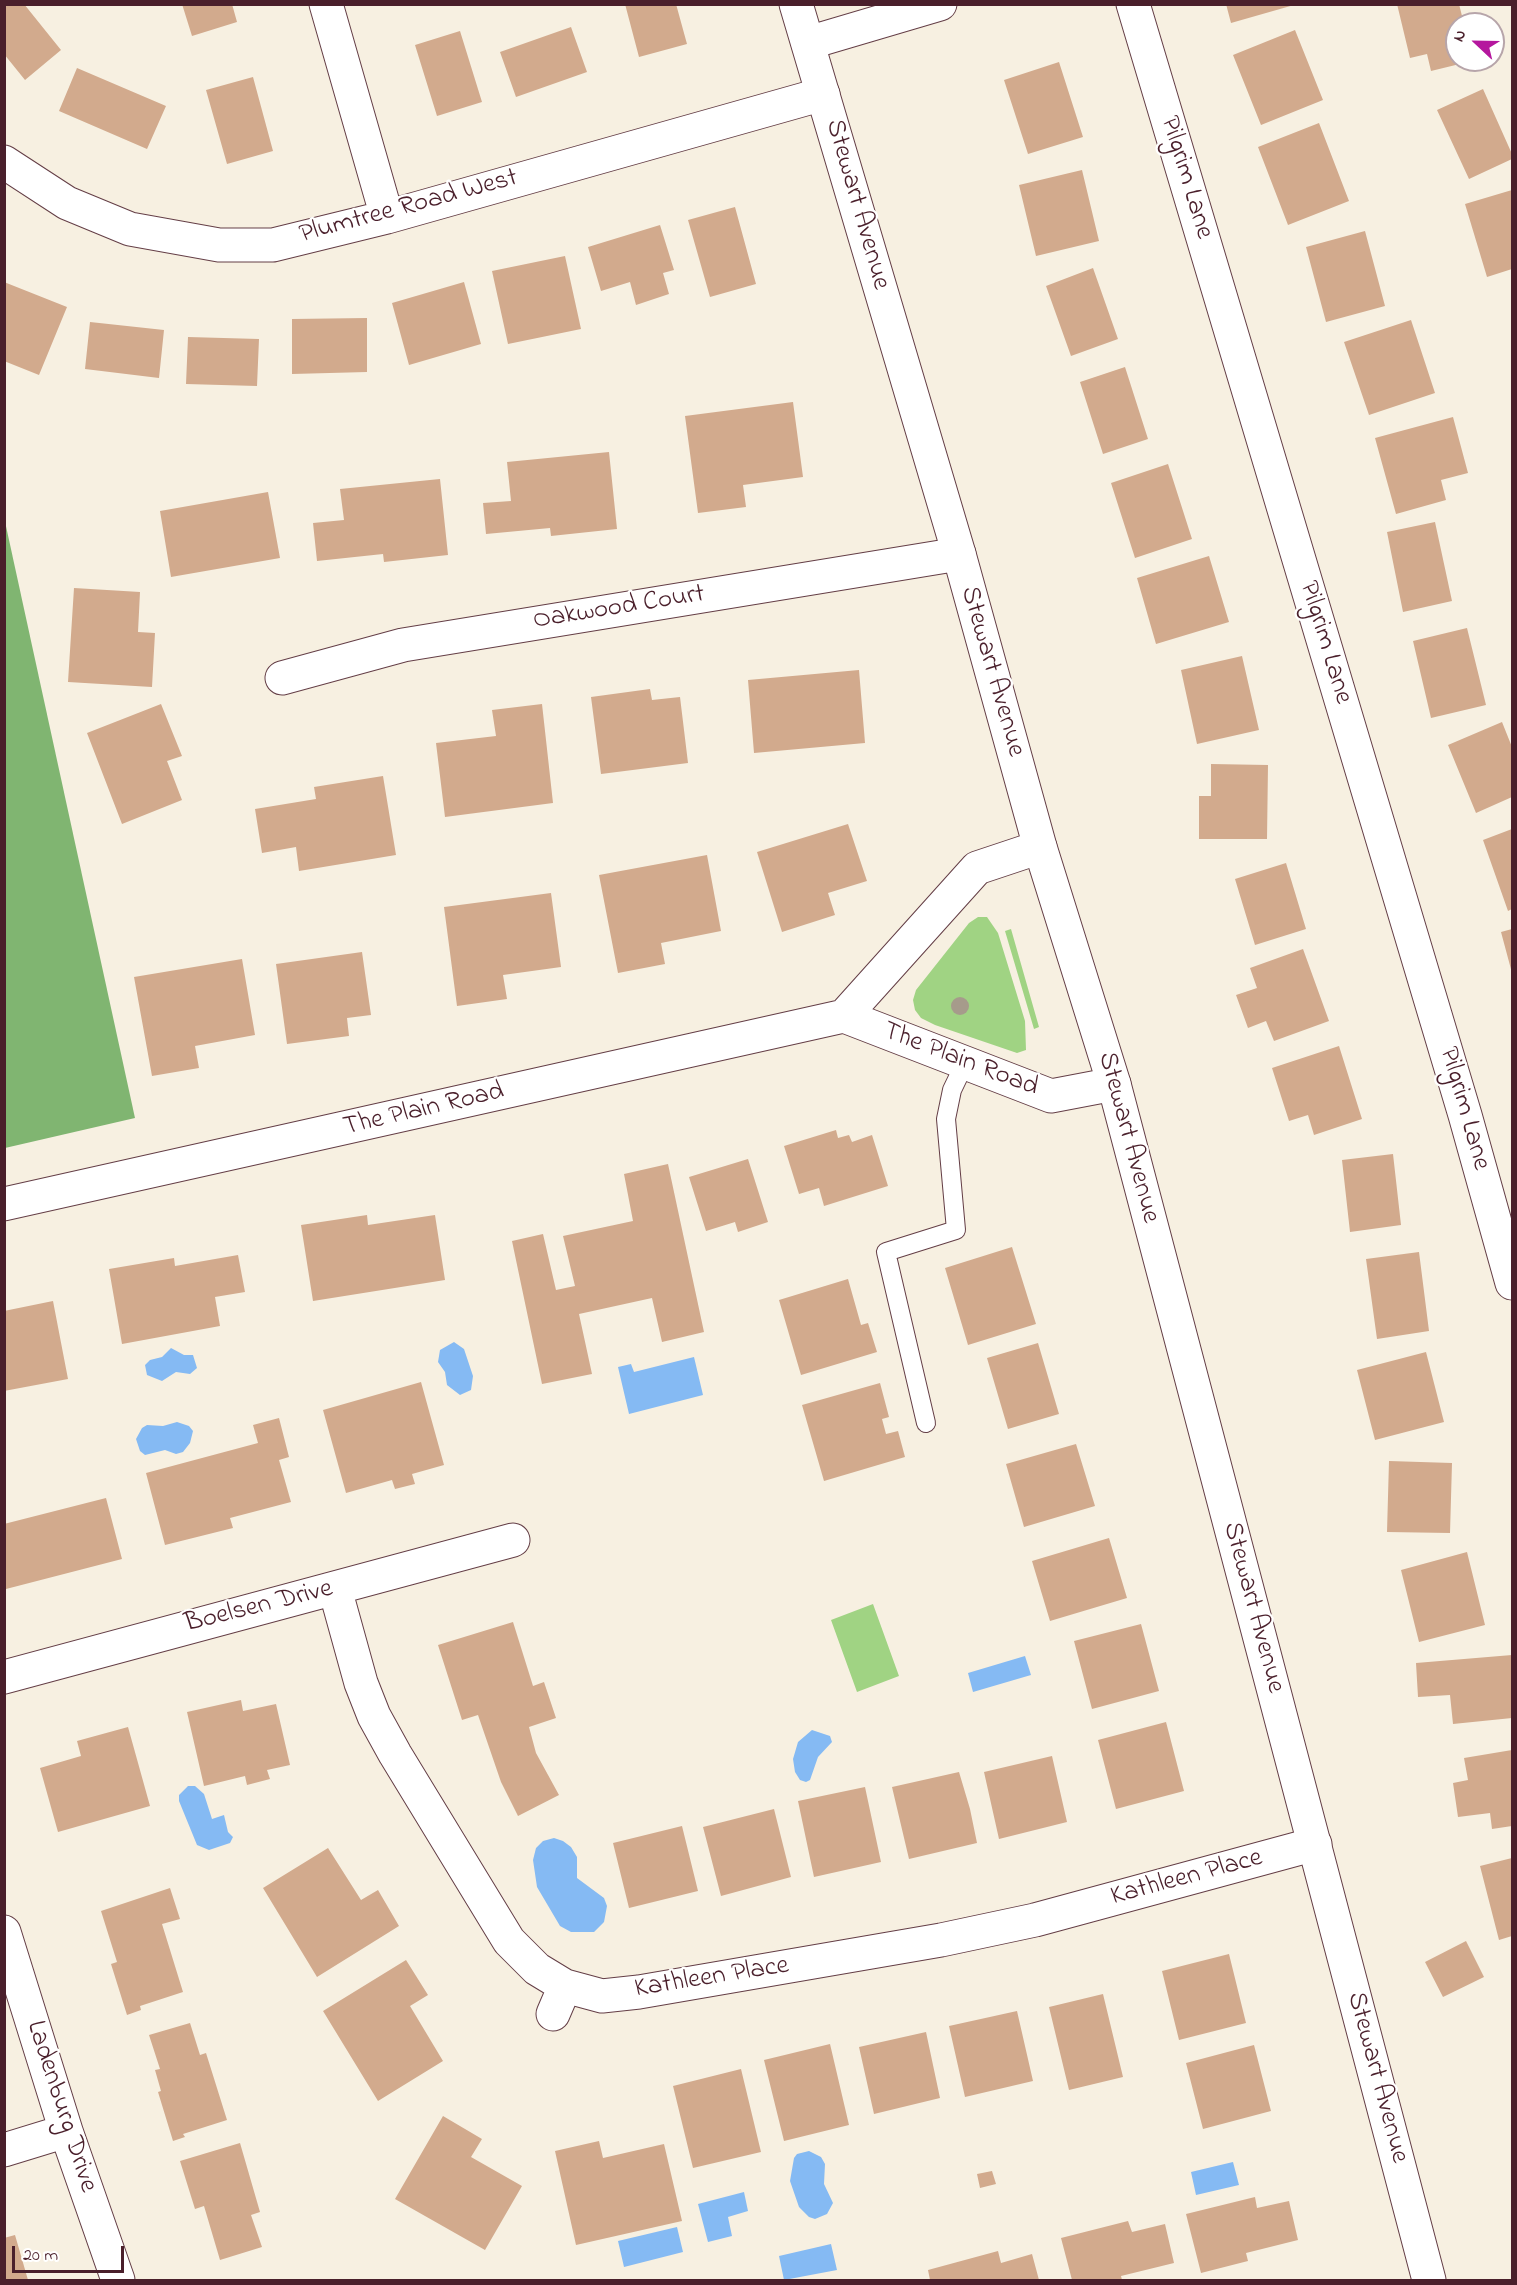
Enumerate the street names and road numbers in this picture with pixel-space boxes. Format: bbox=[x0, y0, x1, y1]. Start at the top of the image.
street label: Pilgrim Lane bbox=[1151, 113, 1219, 243]
street label: Stewart Avenue bbox=[816, 116, 896, 294]
street label: Plumtree Road West bbox=[296, 163, 522, 253]
street label: Pilgrim Lane bbox=[1290, 578, 1358, 708]
street label: Oakwood Court bbox=[531, 579, 707, 639]
street label: Stewart Avenue bbox=[951, 583, 1031, 761]
street label: The Plain Road bbox=[878, 1017, 1042, 1105]
street label: Pilgrim Lane bbox=[1430, 1044, 1496, 1174]
street label: Stewart Avenue bbox=[1089, 1049, 1165, 1227]
street label: The Plain Road bbox=[340, 1077, 508, 1145]
street label: Stewart Avenue bbox=[1214, 1519, 1290, 1697]
street label: Boelsen Drive bbox=[182, 1574, 336, 1642]
street label: Kathleen Place bbox=[1108, 1843, 1266, 1915]
street label: Kathleen Place bbox=[633, 1951, 791, 2007]
street label: Stewart Avenue bbox=[1338, 1989, 1414, 2167]
street label: Ladenburg Drive bbox=[17, 2017, 103, 2197]

